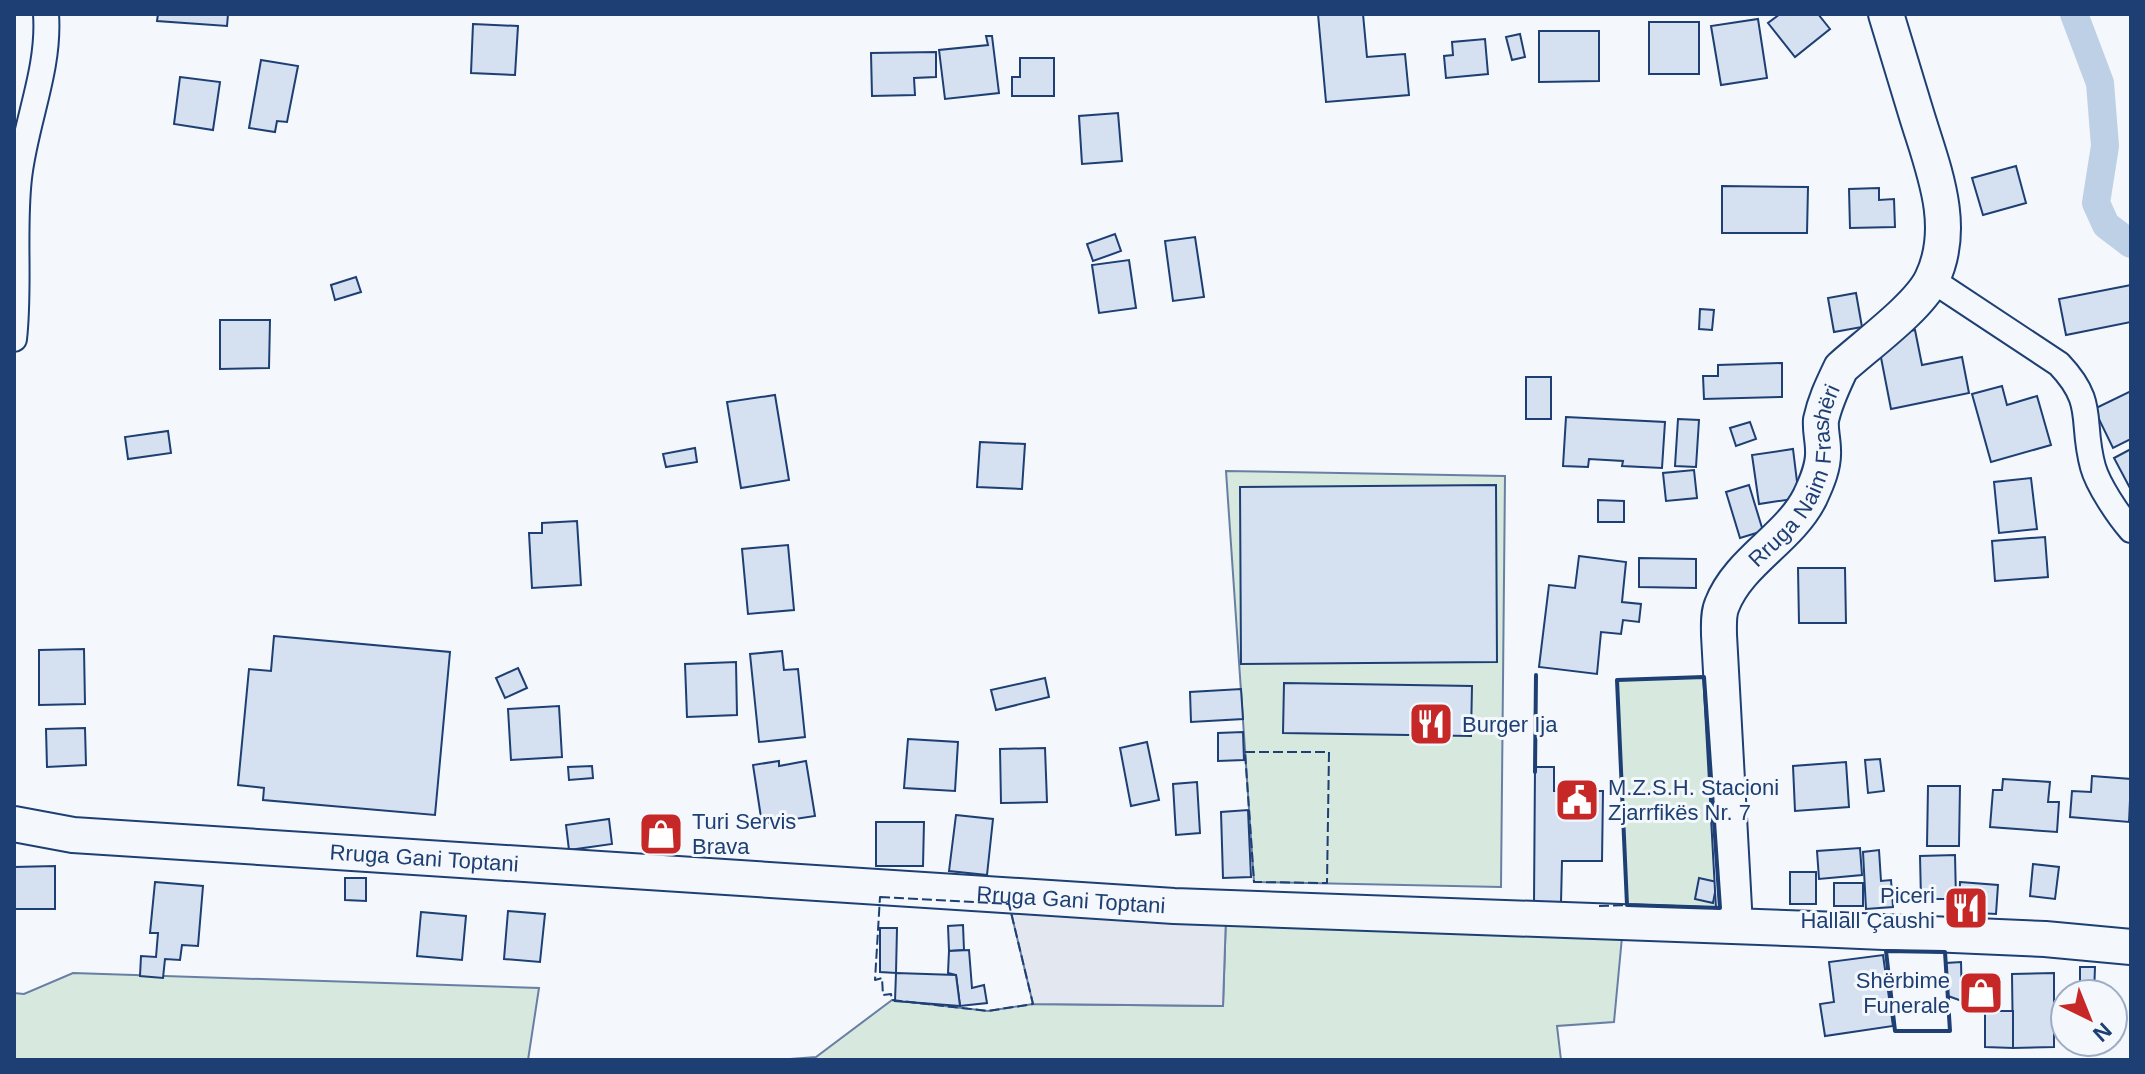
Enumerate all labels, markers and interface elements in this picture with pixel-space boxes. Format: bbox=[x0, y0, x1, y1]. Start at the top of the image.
street label: Rruga Naim Frashëri bbox=[1743, 380, 1844, 572]
restaurant icon: Burger Ija bbox=[1407, 700, 1455, 748]
place label: Burger Ija bbox=[1462, 712, 1558, 737]
place label: M.Z.S.H. Stacioni Zjarrfikës Nr. 7 bbox=[1608, 775, 1779, 825]
public building icon: M.Z.S.H. Stacioni Zjarrfikës Nr. 7 bbox=[1553, 776, 1601, 824]
place label: Turi Servis Brava bbox=[692, 809, 796, 859]
shop icon: Turi Servis Brava bbox=[637, 810, 685, 858]
street label: Rruga Gani Toptani bbox=[329, 839, 520, 876]
street label: Rruga Gani Toptani bbox=[976, 881, 1166, 918]
place label: Piceri Hallall Çaushi bbox=[1800, 883, 1935, 933]
restaurant icon: Piceri Hallall Çaushi bbox=[1942, 884, 1990, 932]
place label: Shërbime Funerale bbox=[1856, 968, 1950, 1018]
shop icon: Shërbime Funerale bbox=[1957, 969, 2005, 1017]
north arrow bbox=[2049, 978, 2129, 1058]
text: N bbox=[2088, 1018, 2117, 1047]

